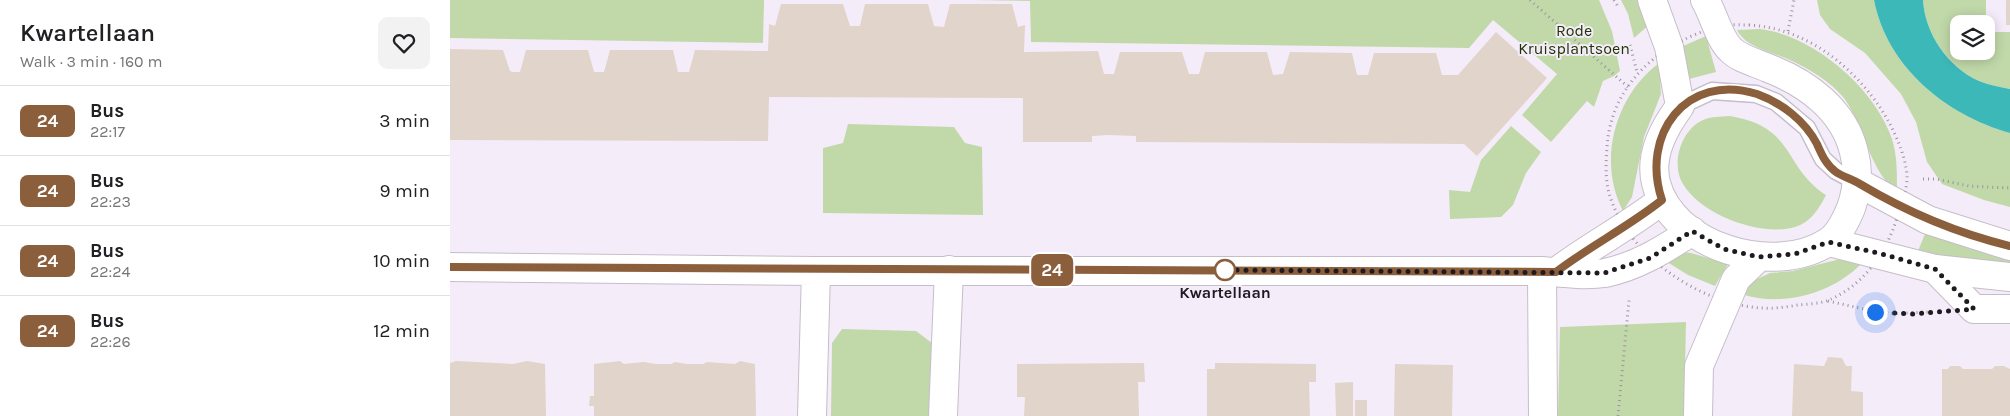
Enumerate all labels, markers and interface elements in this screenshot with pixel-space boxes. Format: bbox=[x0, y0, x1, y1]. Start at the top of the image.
map controls bbox=[1950, 15, 1995, 60]
button: layers bbox=[1950, 15, 1995, 60]
button: heart bbox=[378, 17, 430, 69]
text: Kwartellaan bbox=[20, 19, 155, 47]
park label: Rode Kruisplantsoen bbox=[1518, 21, 1630, 58]
text: Walk · 3 min · 160 m bbox=[20, 52, 162, 71]
text: Bus bbox=[90, 100, 124, 122]
text: 24 bbox=[37, 110, 58, 132]
text: 3 min bbox=[379, 110, 430, 132]
text: 22:17 bbox=[90, 122, 125, 141]
text: Bus bbox=[90, 170, 124, 192]
text: 24 bbox=[37, 180, 58, 202]
text: 9 min bbox=[380, 180, 430, 202]
text: 22:23 bbox=[90, 192, 131, 211]
text: Bus bbox=[90, 240, 124, 262]
text: 24 bbox=[37, 250, 58, 272]
text: 10 min bbox=[373, 250, 430, 272]
line badge: 24 bbox=[1030, 254, 1074, 286]
text: 24 bbox=[1041, 259, 1063, 281]
marker: Kwartellaan bbox=[1214, 259, 1236, 281]
text: 22:24 bbox=[90, 262, 130, 281]
place label: Kwartellaan bbox=[1179, 283, 1271, 302]
your location bbox=[1863, 300, 1888, 325]
text: Bus bbox=[90, 310, 124, 332]
text: 24 bbox=[37, 320, 58, 342]
text: 12 min bbox=[373, 320, 430, 342]
text: 22:26 bbox=[90, 332, 131, 351]

